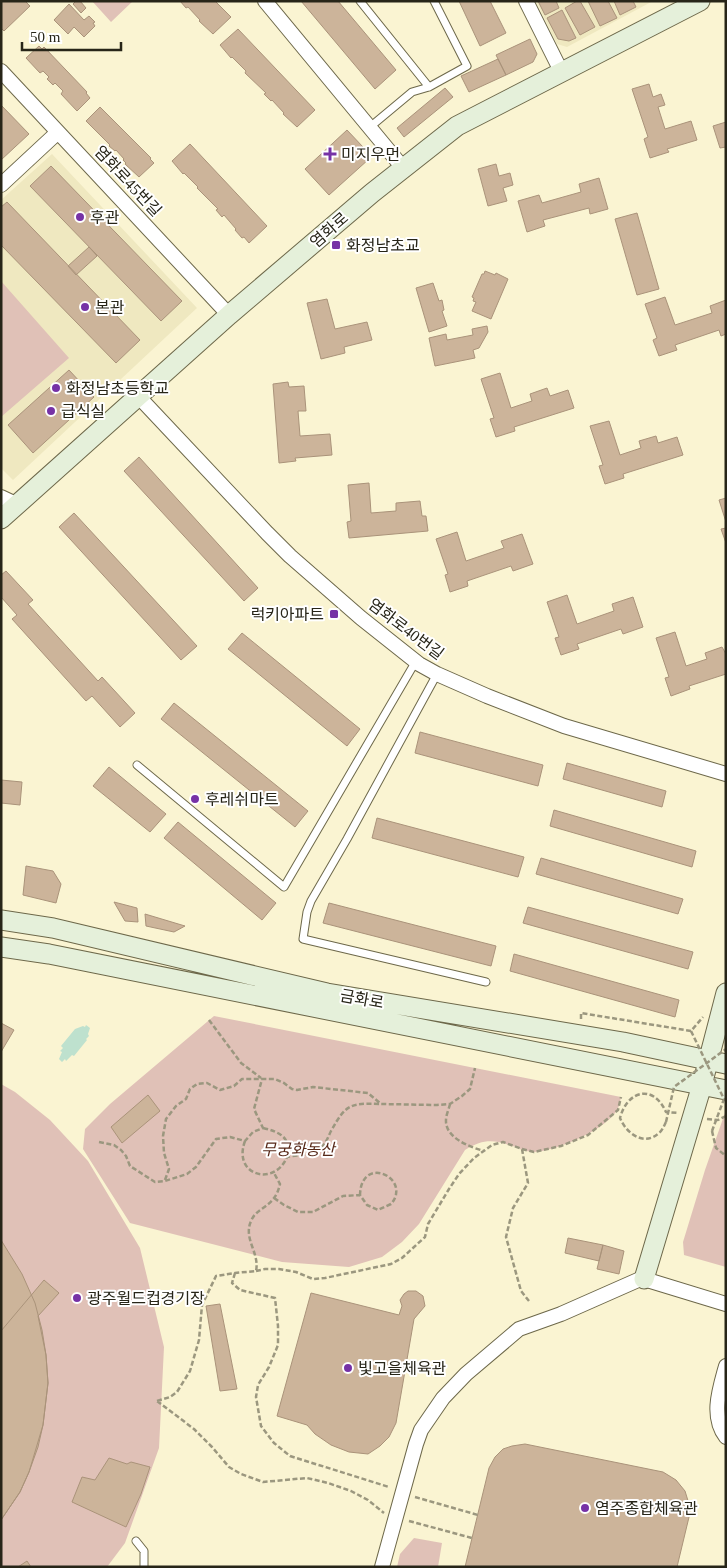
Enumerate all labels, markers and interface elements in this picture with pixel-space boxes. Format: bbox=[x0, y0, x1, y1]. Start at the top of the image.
scale bar bbox=[22, 20, 121, 52]
text: 50 m bbox=[30, 29, 61, 45]
street label: 염화로45번길 bbox=[91, 142, 165, 220]
place label: 미지우먼 bbox=[341, 146, 400, 163]
marker: 미지우먼 bbox=[323, 147, 337, 161]
place label: 후관 bbox=[90, 209, 120, 226]
street label: 염화로 bbox=[307, 209, 351, 251]
marker: 후관 bbox=[74, 211, 86, 223]
place label: 화정남초교 bbox=[346, 237, 420, 254]
marker: 화정남초교 bbox=[330, 239, 342, 251]
place label: 본관 bbox=[95, 299, 125, 316]
marker: 본관 bbox=[79, 301, 91, 313]
place label: 화정남초등학교 bbox=[66, 380, 169, 397]
marker: 화정남초등학교 bbox=[50, 382, 62, 394]
place label: 급식실 bbox=[61, 403, 105, 420]
marker: 급식실 bbox=[45, 405, 57, 417]
street label: 염화로40번길 bbox=[365, 595, 447, 663]
place label: 럭키아파트 bbox=[250, 606, 324, 623]
marker: 럭키아파트 bbox=[328, 608, 340, 620]
place label: 후레쉬마트 bbox=[205, 791, 279, 808]
marker: 후레쉬마트 bbox=[189, 793, 201, 805]
street label: 금화로 bbox=[339, 987, 385, 1011]
park label: 무궁화동산 bbox=[261, 1141, 337, 1158]
place label: 광주월드컵경기장 bbox=[87, 1290, 205, 1307]
marker: 광주월드컵경기장 bbox=[71, 1292, 83, 1304]
place label: 빛고을체육관 bbox=[358, 1360, 447, 1377]
marker: 빛고을체육관 bbox=[342, 1362, 354, 1374]
place label: 염주종합체육관 bbox=[595, 1500, 698, 1517]
marker: 염주종합체육관 bbox=[579, 1502, 591, 1514]

